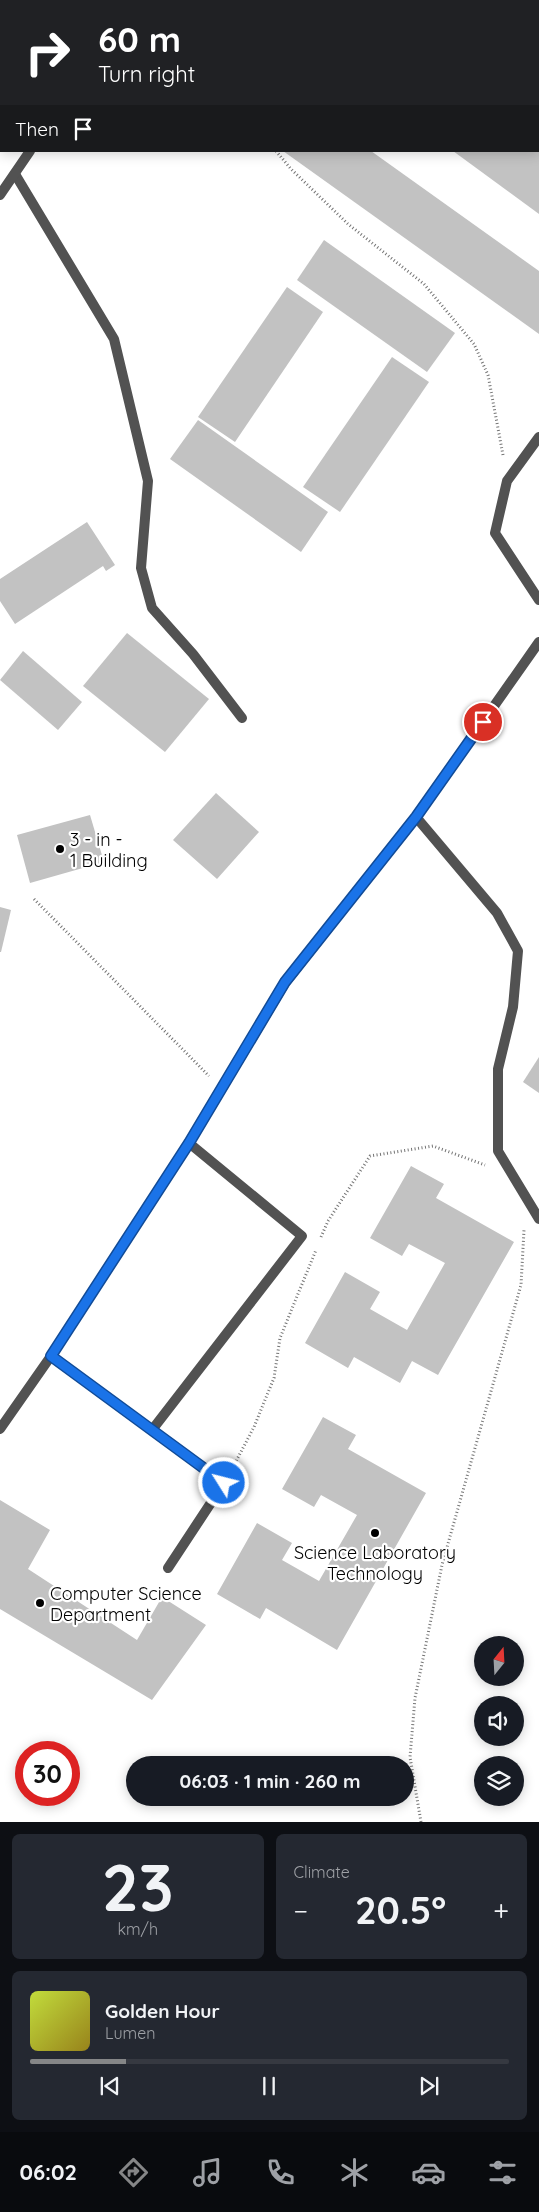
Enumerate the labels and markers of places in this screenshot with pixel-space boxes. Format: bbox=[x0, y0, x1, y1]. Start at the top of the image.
pin bbox=[462, 701, 504, 743]
place label: 3 - in - 1 Building bbox=[70, 828, 148, 872]
marker: 3 - in - 1 Building bbox=[54, 843, 66, 855]
marker: Science Laboratory Technology bbox=[369, 1527, 381, 1539]
place label: Science Laboratory Technology bbox=[294, 1541, 456, 1585]
place label: Computer Science Department bbox=[50, 1582, 202, 1626]
marker: Computer Science Department bbox=[34, 1597, 46, 1609]

